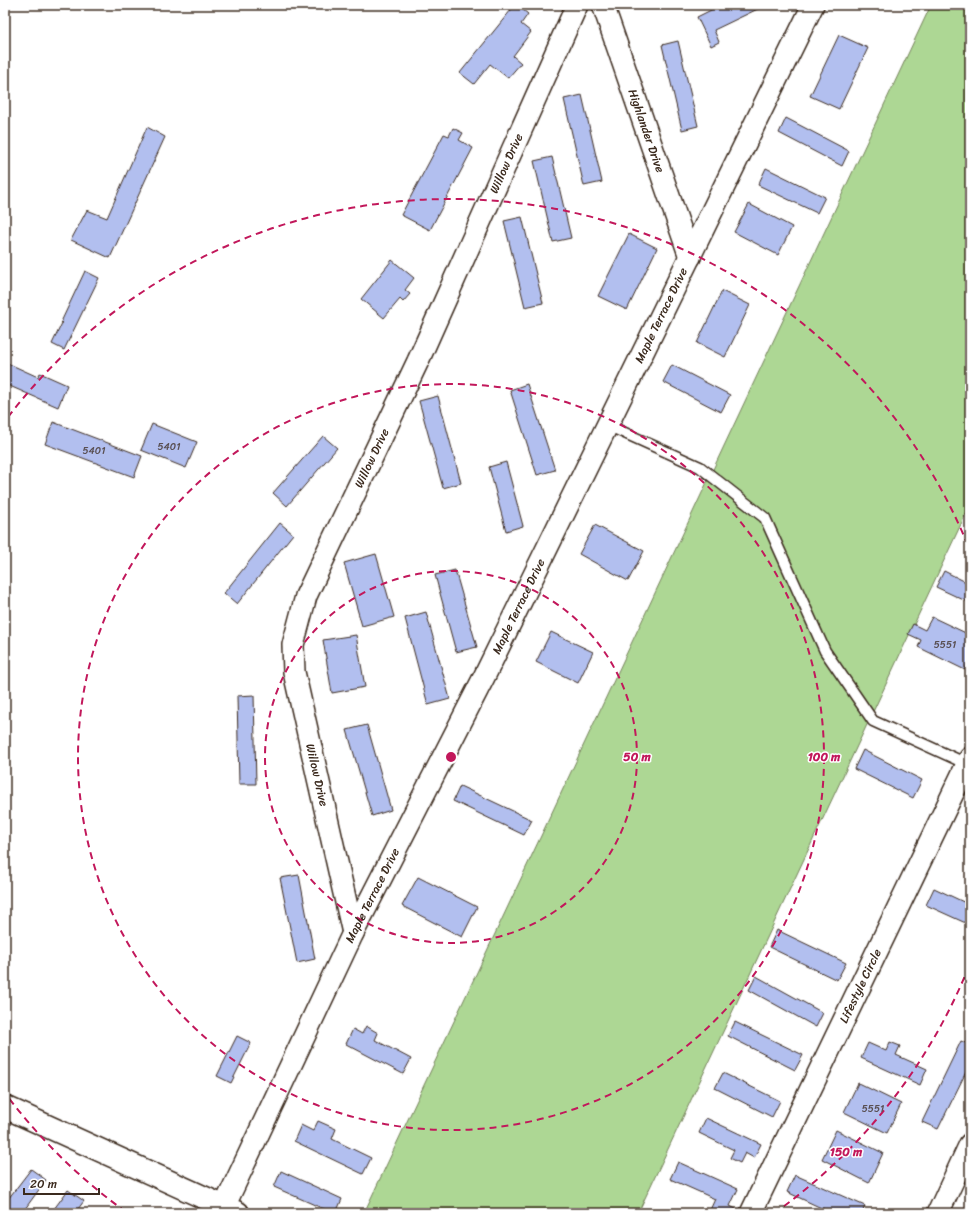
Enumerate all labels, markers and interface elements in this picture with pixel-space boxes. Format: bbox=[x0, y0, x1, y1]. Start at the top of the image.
street label: Highlander Drive bbox=[622, 86, 671, 176]
street label: Willow Drive bbox=[483, 130, 529, 197]
street label: Maple Terrace Drive bbox=[628, 264, 694, 367]
street label: Willow Drive bbox=[348, 424, 395, 492]
house number: 5401 bbox=[158, 438, 180, 456]
house number: 5401 bbox=[83, 442, 105, 460]
street label: Maple Terrace Drive bbox=[486, 555, 551, 658]
house number: 5551 bbox=[934, 636, 956, 654]
street label: Willow Drive bbox=[299, 741, 335, 809]
text: 50 m bbox=[623, 746, 651, 768]
text: 100 m bbox=[808, 746, 841, 768]
centre of rings bbox=[444, 750, 458, 764]
street label: Maple Terrace Drive bbox=[339, 844, 406, 947]
street label: Lifestyle Circle bbox=[833, 945, 888, 1027]
house number: 5551 bbox=[862, 1100, 884, 1118]
text: 150 m bbox=[830, 1141, 863, 1163]
scale bar bbox=[24, 1170, 99, 1196]
text: 20 m bbox=[30, 1173, 57, 1195]

